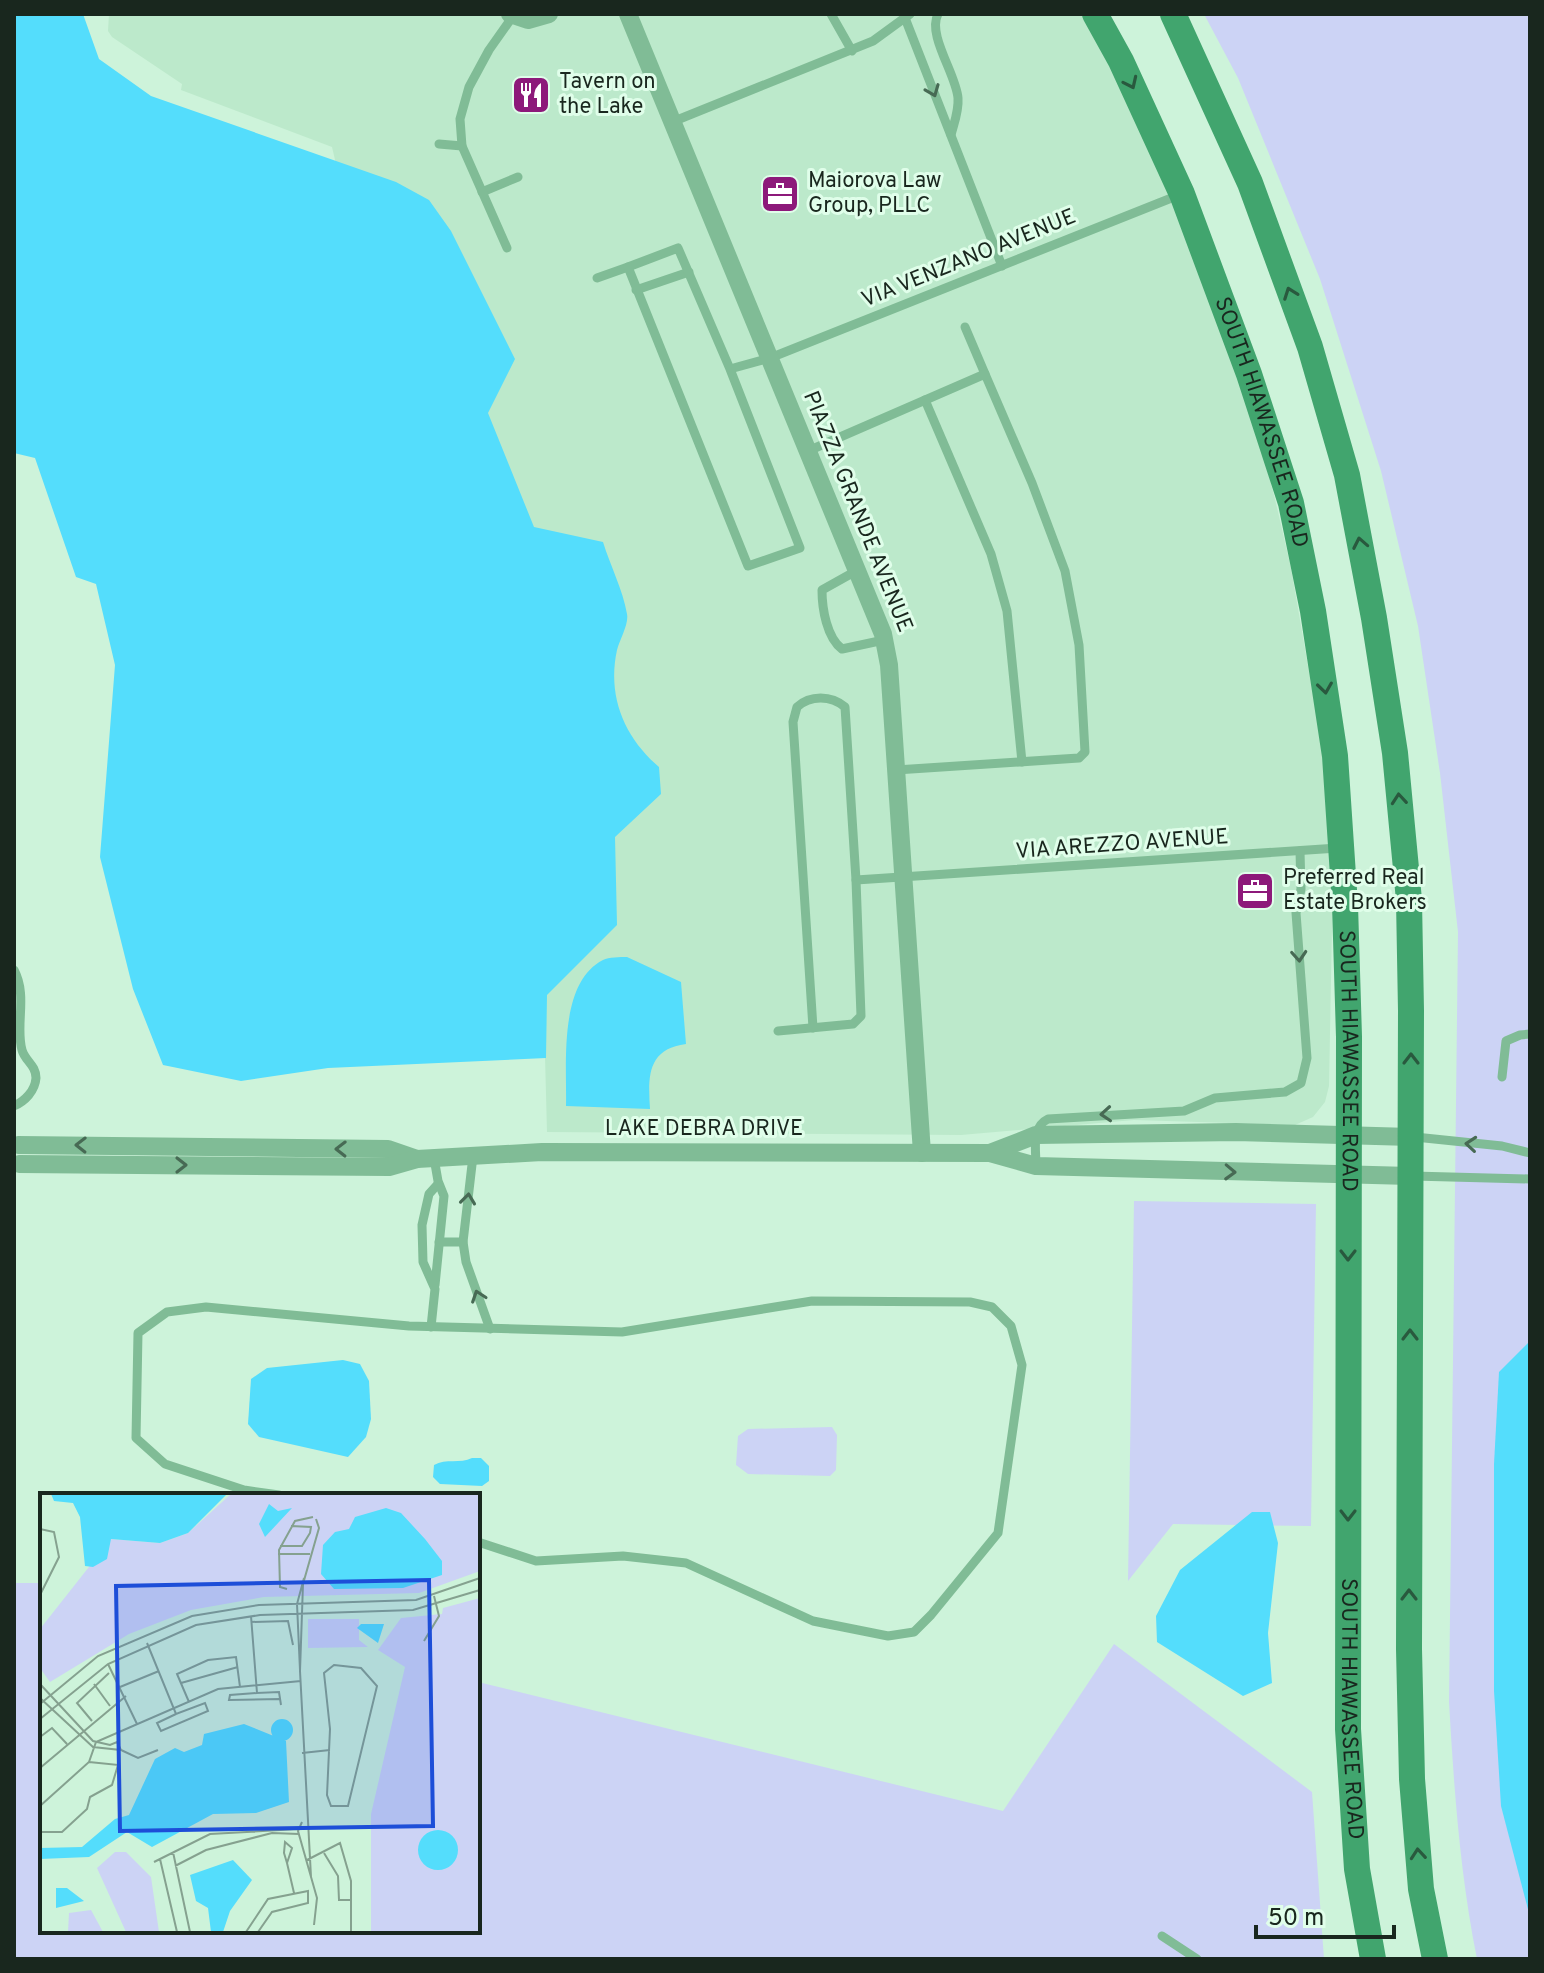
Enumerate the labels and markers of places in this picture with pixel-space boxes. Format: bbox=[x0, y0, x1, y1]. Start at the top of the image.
place label: Tavern on the Lake bbox=[559, 69, 656, 121]
restaurant icon: Tavern on the Lake bbox=[510, 74, 552, 116]
place label: Maiorova Law Group, PLLC bbox=[808, 168, 941, 220]
office icon: Maiorova Law Group, PLLC bbox=[759, 173, 801, 215]
place label: Preferred Real Estate Brokers bbox=[1283, 865, 1427, 917]
office icon: Preferred Real Estate Brokers bbox=[1234, 870, 1276, 912]

